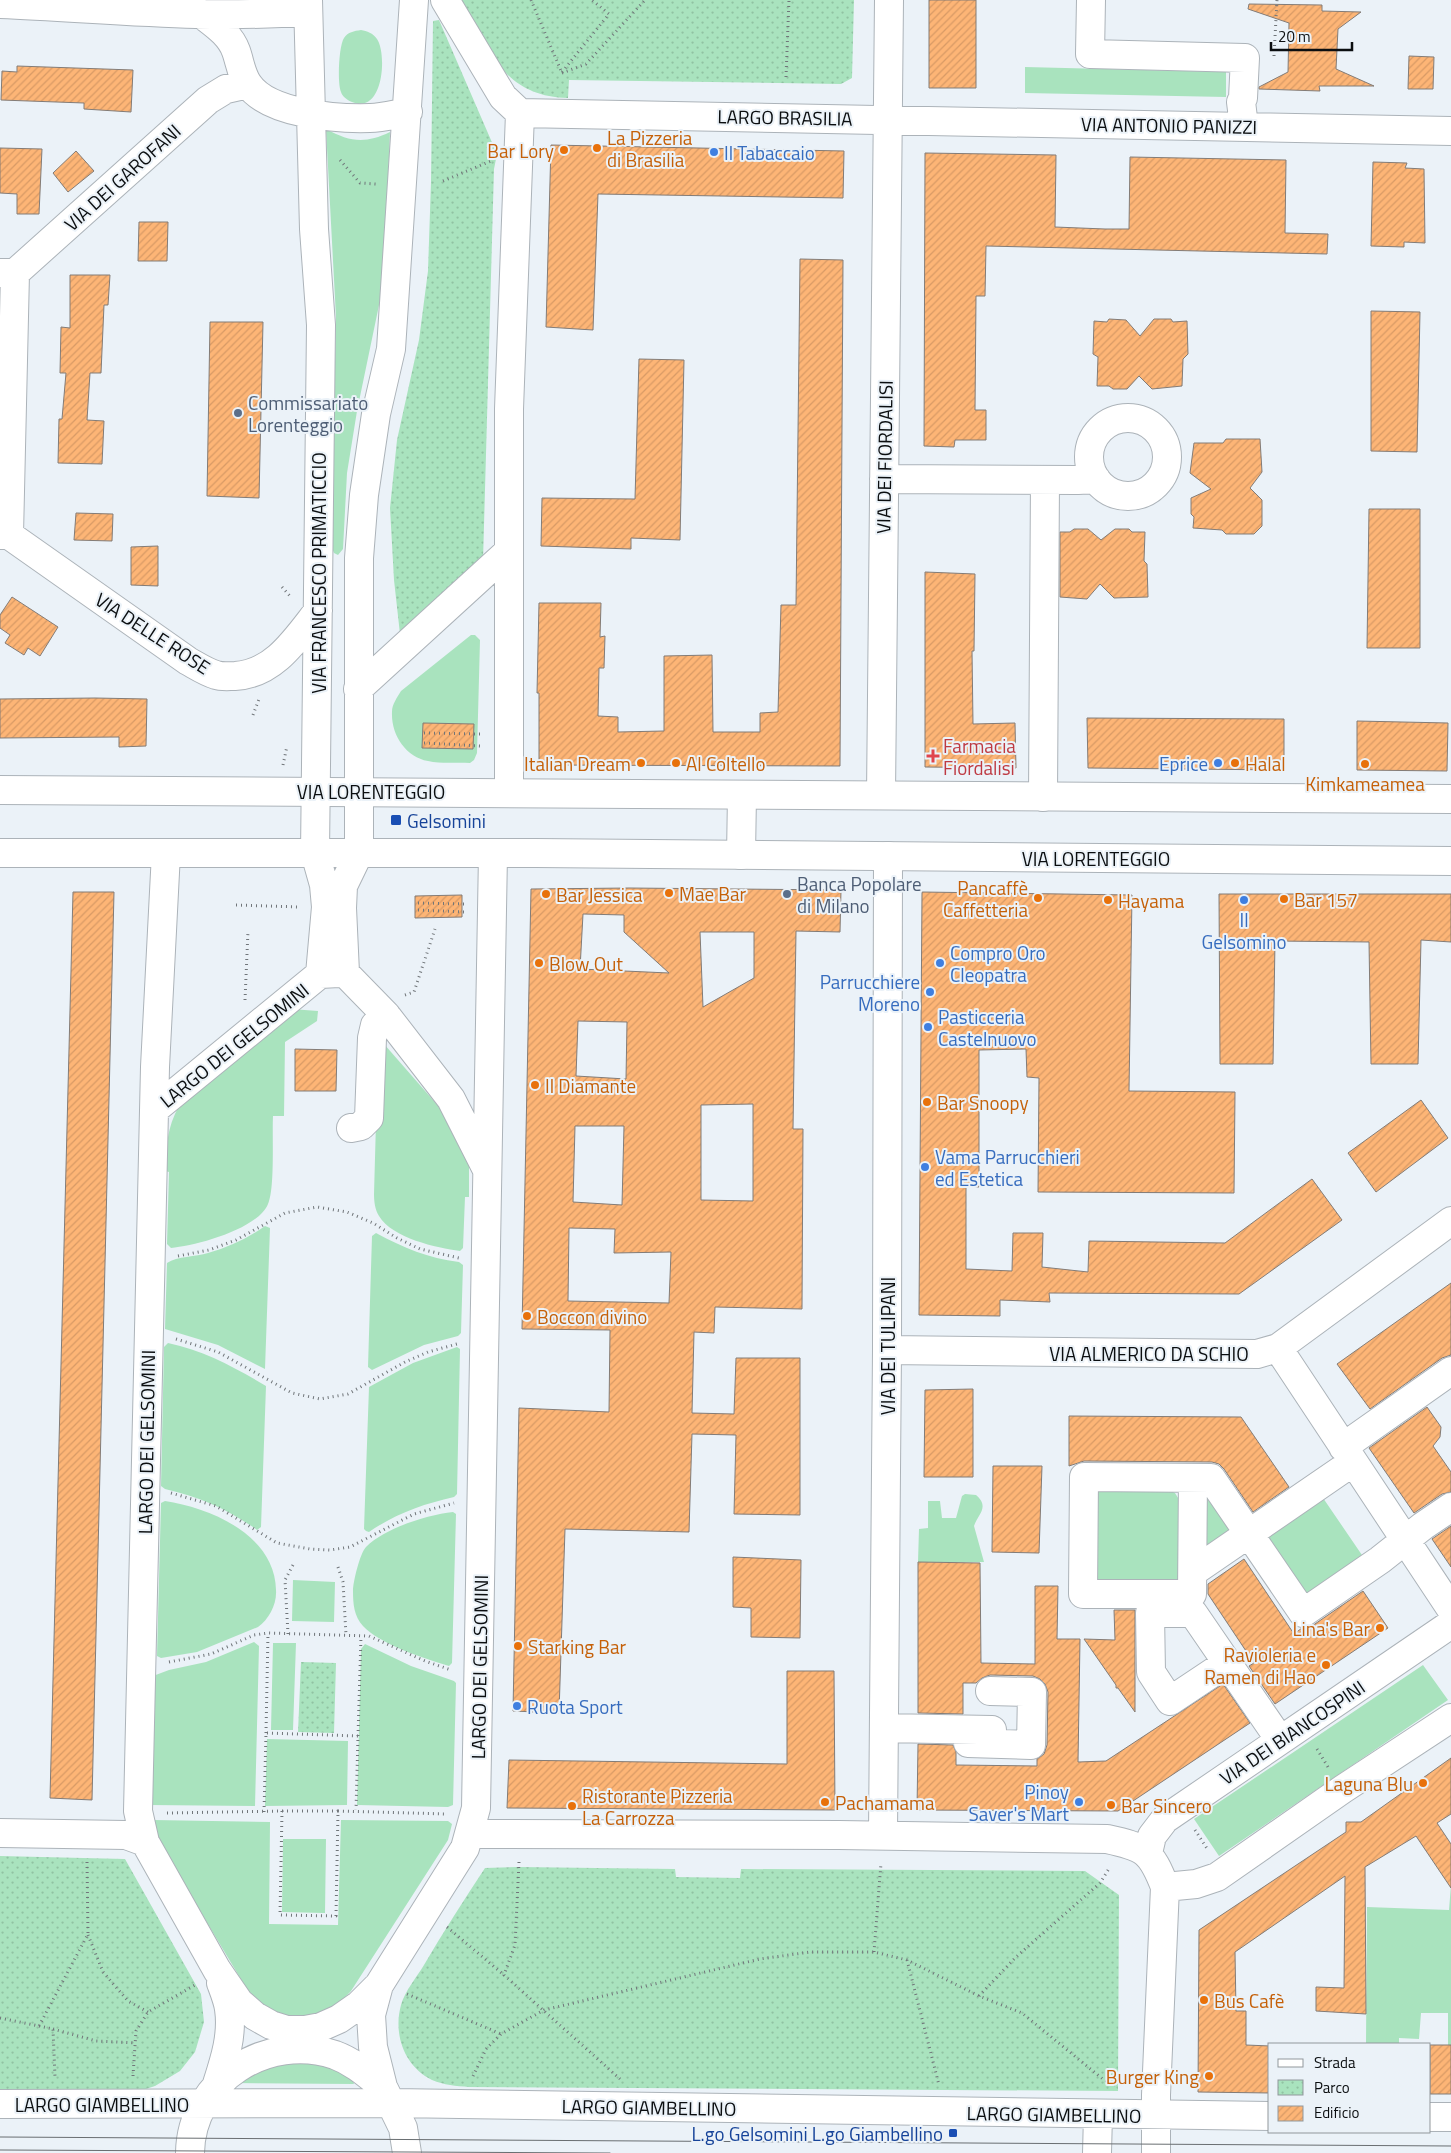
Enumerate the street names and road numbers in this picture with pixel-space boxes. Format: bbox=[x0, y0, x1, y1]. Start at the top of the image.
street label: LARGO BRASILIA bbox=[717, 101, 853, 133]
street label: VIA ANTONIO PANIZZI bbox=[1081, 109, 1257, 141]
street label: VIA DEI GAROFANI bbox=[57, 117, 187, 237]
street label: VIA DEI FIORDALISI bbox=[868, 380, 900, 534]
street label: VIA FRANCESCO PRIMATICCIO bbox=[304, 452, 333, 694]
street label: VIA DELLE ROSE bbox=[90, 585, 216, 681]
street label: VIA LORENTEGGIO bbox=[297, 777, 445, 806]
street label: VIA LORENTEGGIO bbox=[1022, 844, 1170, 873]
street label: LARGO DEI GELSOMINI bbox=[153, 976, 315, 1114]
street label: VIA DEI TULIPANI bbox=[873, 1277, 902, 1415]
street label: VIA ALMERICO DA SCHIO bbox=[1049, 1339, 1249, 1368]
street label: LARGO DEI GELSOMINI bbox=[130, 1350, 162, 1534]
street label: LARGO DEI GELSOMINI bbox=[463, 1575, 495, 1759]
street label: VIA DEI BIANCOSPINI bbox=[1213, 1672, 1371, 1792]
street label: LARGO GIAMBELLINO bbox=[15, 2090, 189, 2119]
street label: LARGO GIAMBELLINO bbox=[561, 2091, 737, 2123]
street label: LARGO GIAMBELLINO bbox=[966, 2098, 1142, 2130]

